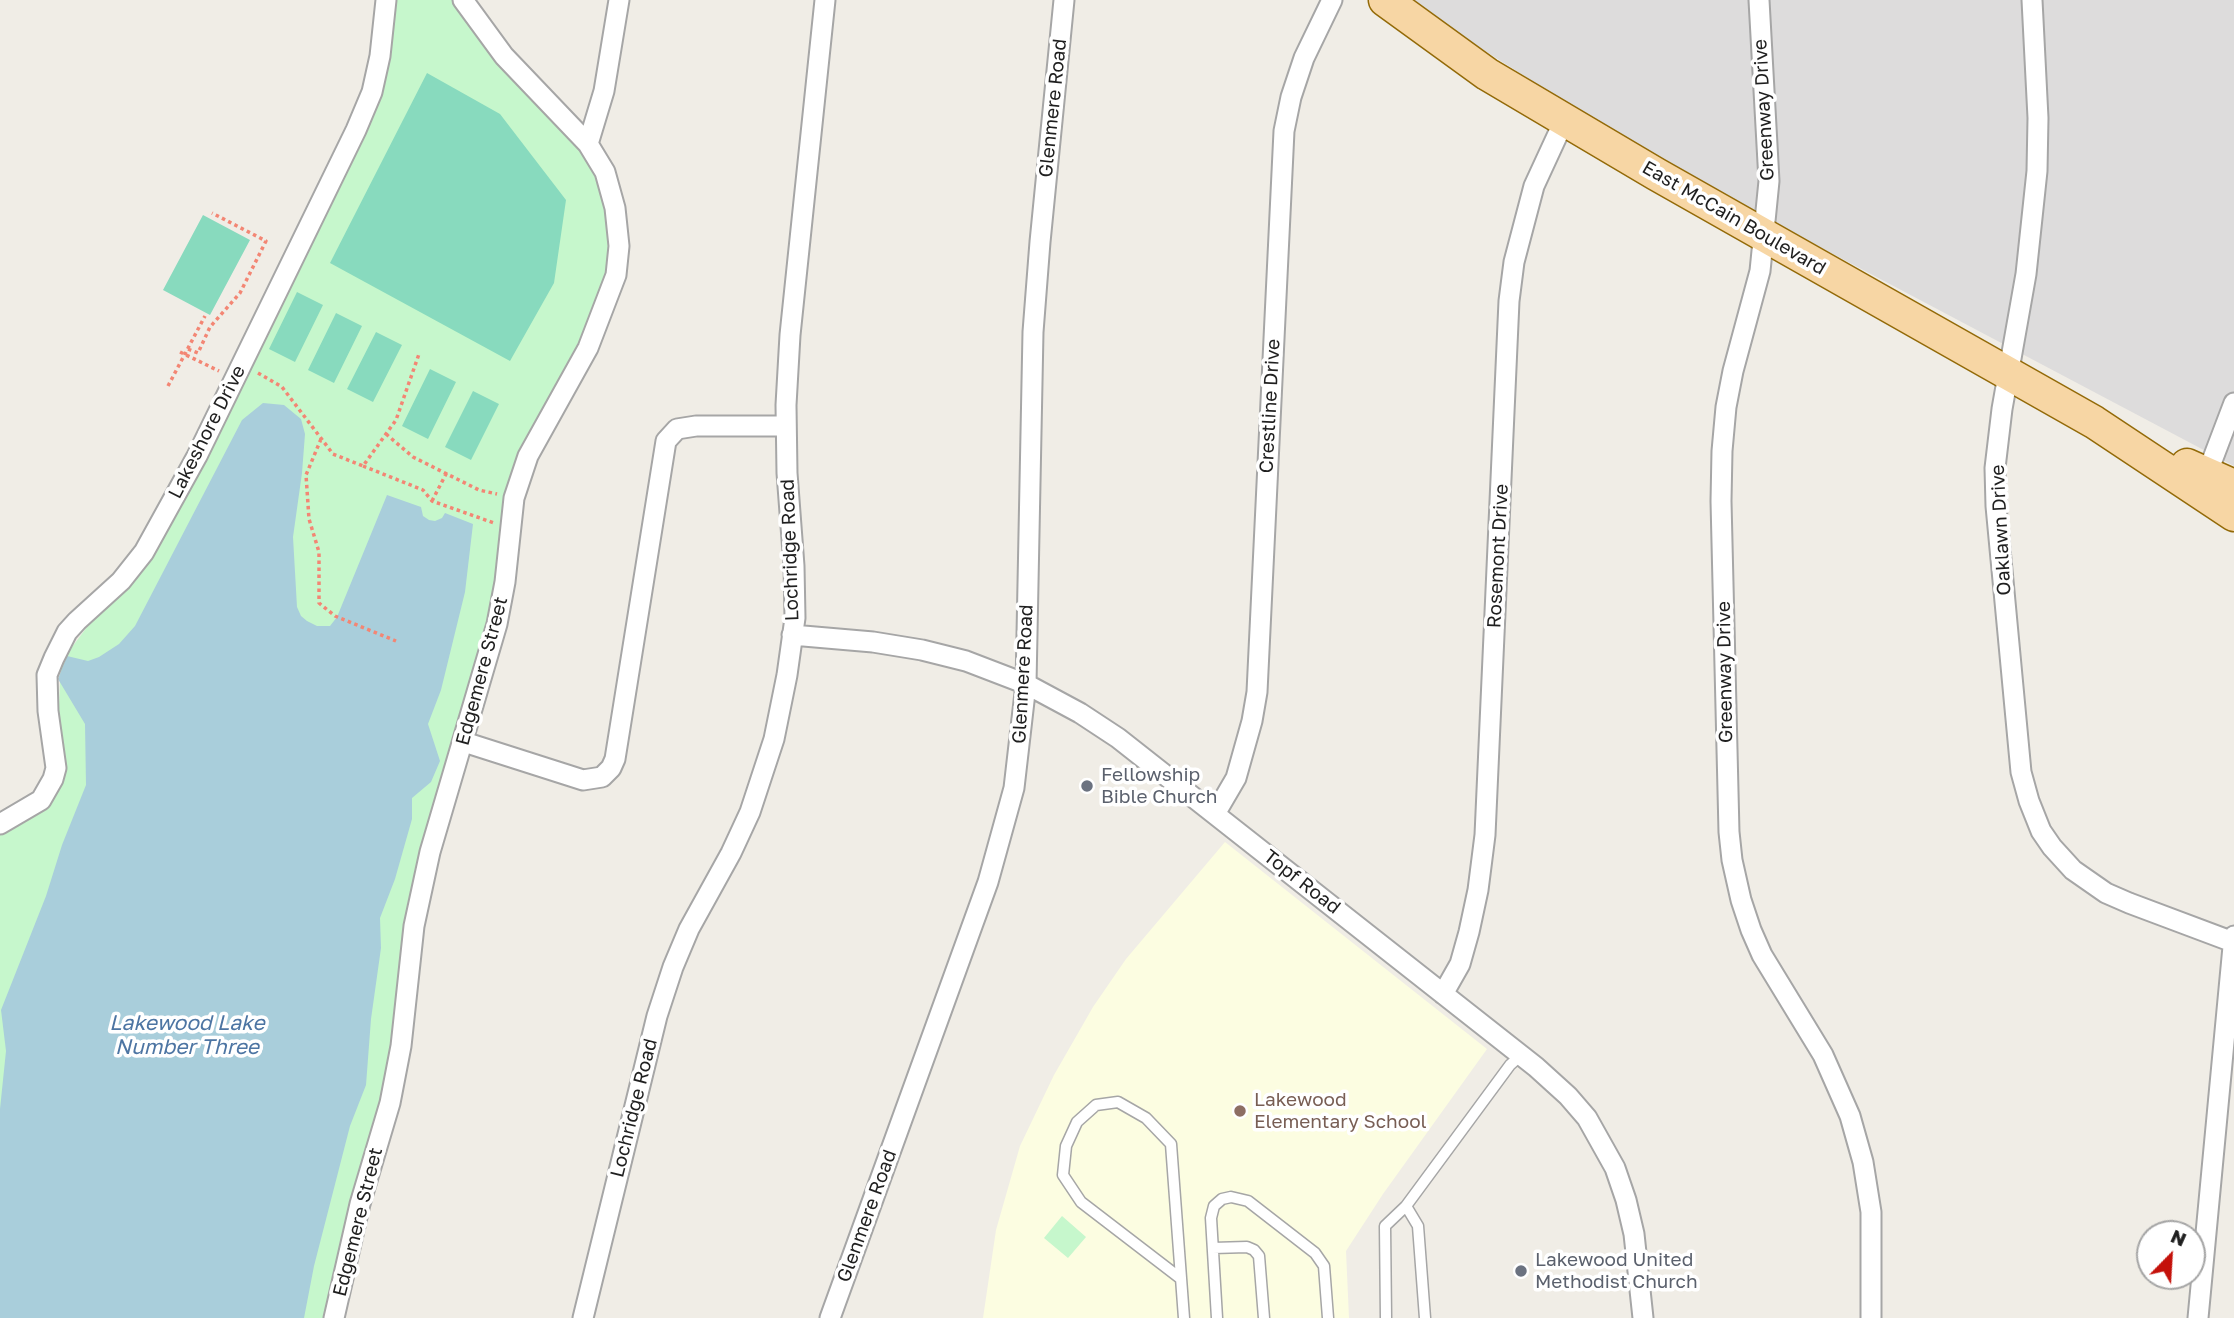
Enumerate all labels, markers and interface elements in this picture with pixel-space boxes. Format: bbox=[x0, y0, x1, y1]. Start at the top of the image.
street label: Glenmere Road bbox=[1034, 38, 1072, 178]
street label: Greenway Drive bbox=[1749, 39, 1779, 181]
street label: East McCain Boulevard bbox=[1638, 156, 1830, 280]
street label: Crestline Drive bbox=[1255, 338, 1285, 474]
street label: Lakeshore Drive bbox=[164, 362, 250, 502]
street label: Oaklawn Drive bbox=[1986, 464, 2016, 596]
street label: Lochridge Road bbox=[776, 479, 804, 621]
street label: Rosemont Drive bbox=[1483, 483, 1513, 629]
street label: Edgemere Street bbox=[451, 594, 513, 748]
street label: Greenway Drive bbox=[1712, 601, 1738, 743]
street label: Glenmere Road bbox=[1008, 604, 1038, 744]
place label: Fellowship Bible Church bbox=[1101, 764, 1218, 808]
marker: Fellowship Bible Church bbox=[1079, 778, 1095, 794]
street label: Topf Road bbox=[1259, 845, 1345, 919]
water label: Lakewood Lake Number Three bbox=[109, 1010, 265, 1060]
street label: Lochridge Road bbox=[606, 1036, 662, 1180]
place label: Lakewood Elementary School bbox=[1254, 1089, 1427, 1133]
marker: Lakewood Elementary School bbox=[1232, 1103, 1248, 1119]
street label: Edgemere Street bbox=[328, 1145, 388, 1299]
street label: Glenmere Road bbox=[832, 1147, 902, 1285]
north arrow bbox=[2136, 1220, 2206, 1290]
text: N bbox=[2168, 1224, 2190, 1251]
place label: Lakewood United Methodist Church bbox=[1535, 1249, 1698, 1293]
marker: Lakewood United Methodist Church bbox=[1513, 1263, 1529, 1279]

